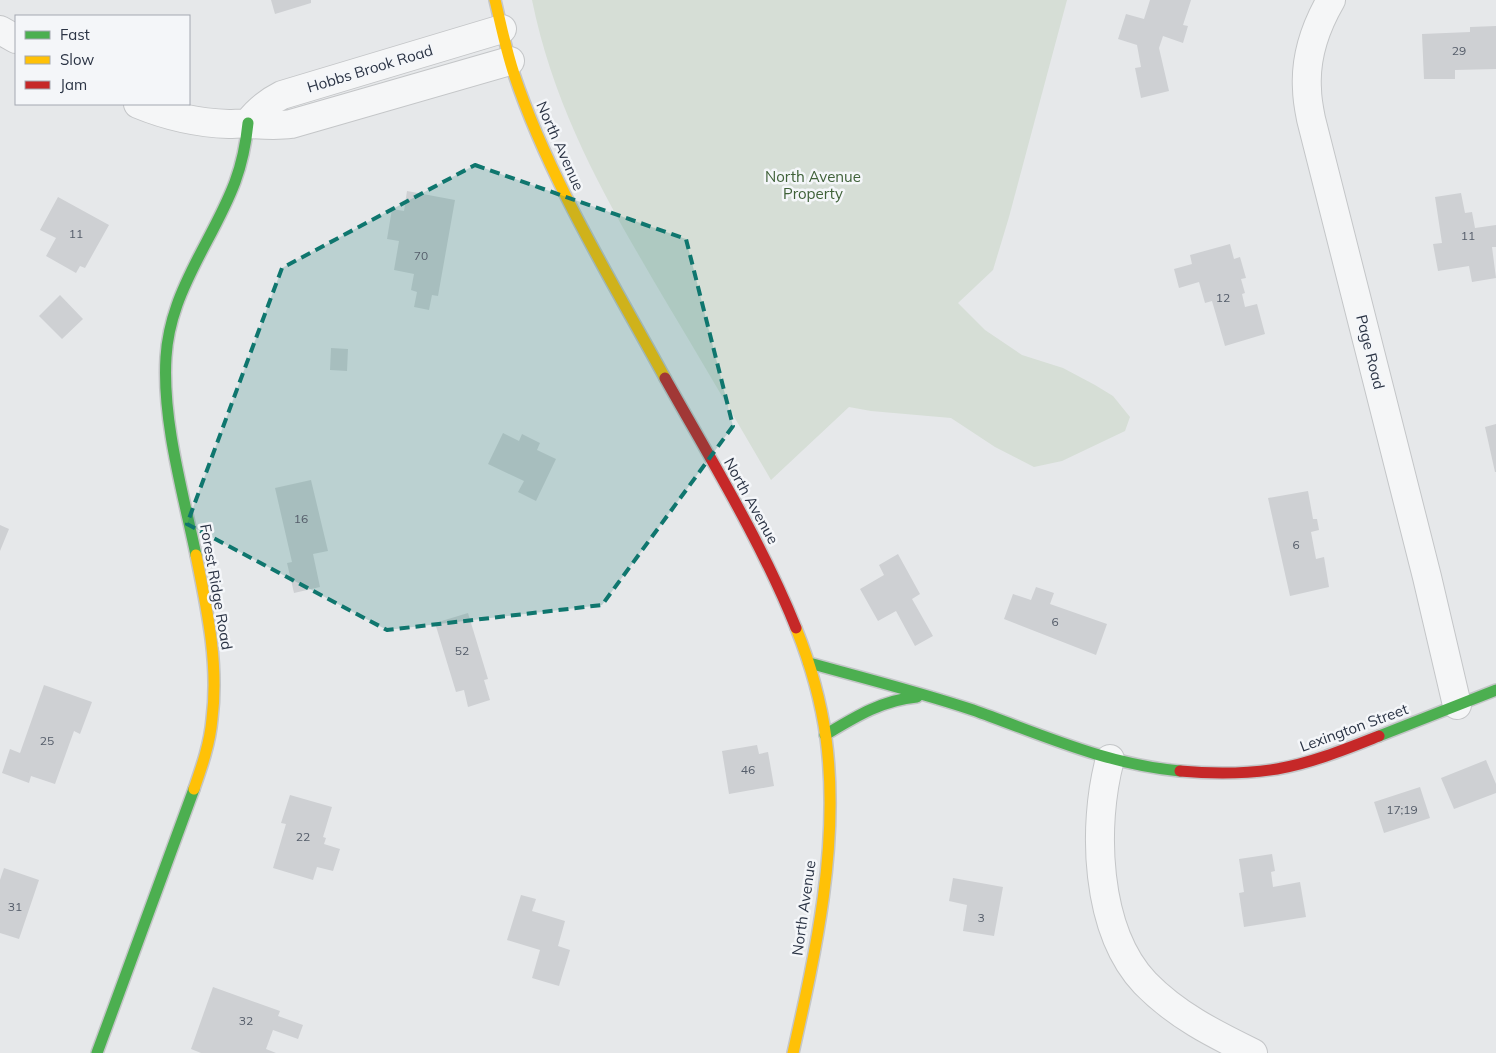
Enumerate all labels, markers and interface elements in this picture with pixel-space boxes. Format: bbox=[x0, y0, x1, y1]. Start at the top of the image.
legend bbox=[15, 15, 190, 105]
text: Fast bbox=[60, 25, 90, 44]
street label: Hobbs Brook Road bbox=[305, 40, 435, 97]
house number: 29 bbox=[1452, 43, 1466, 58]
text: Slow bbox=[60, 50, 94, 69]
text: Jam bbox=[60, 75, 87, 94]
street label: North Avenue bbox=[532, 98, 589, 193]
park label: North Avenue Property bbox=[765, 167, 861, 203]
house number: 11 bbox=[69, 226, 83, 241]
house number: 11 bbox=[1461, 228, 1475, 243]
house number: 70 bbox=[414, 248, 428, 263]
house number: 12 bbox=[1216, 290, 1230, 305]
street label: Page Road bbox=[1352, 313, 1389, 391]
street label: North Avenue bbox=[720, 454, 783, 547]
house number: 16 bbox=[294, 511, 308, 526]
street label: Forest Ridge Road bbox=[196, 522, 237, 651]
house number: 6 bbox=[1292, 537, 1300, 552]
house number: 6 bbox=[1051, 614, 1059, 629]
house number: 52 bbox=[455, 643, 469, 658]
street label: Lexington Street bbox=[1297, 699, 1410, 756]
house number: 25 bbox=[40, 733, 54, 748]
house number: 46 bbox=[741, 762, 755, 777]
house number: 17;19 bbox=[1386, 802, 1418, 817]
house number: 22 bbox=[296, 829, 310, 844]
street label: North Avenue bbox=[787, 859, 820, 957]
house number: 31 bbox=[8, 899, 22, 914]
house number: 3 bbox=[977, 910, 985, 925]
house number: 32 bbox=[239, 1013, 253, 1028]

